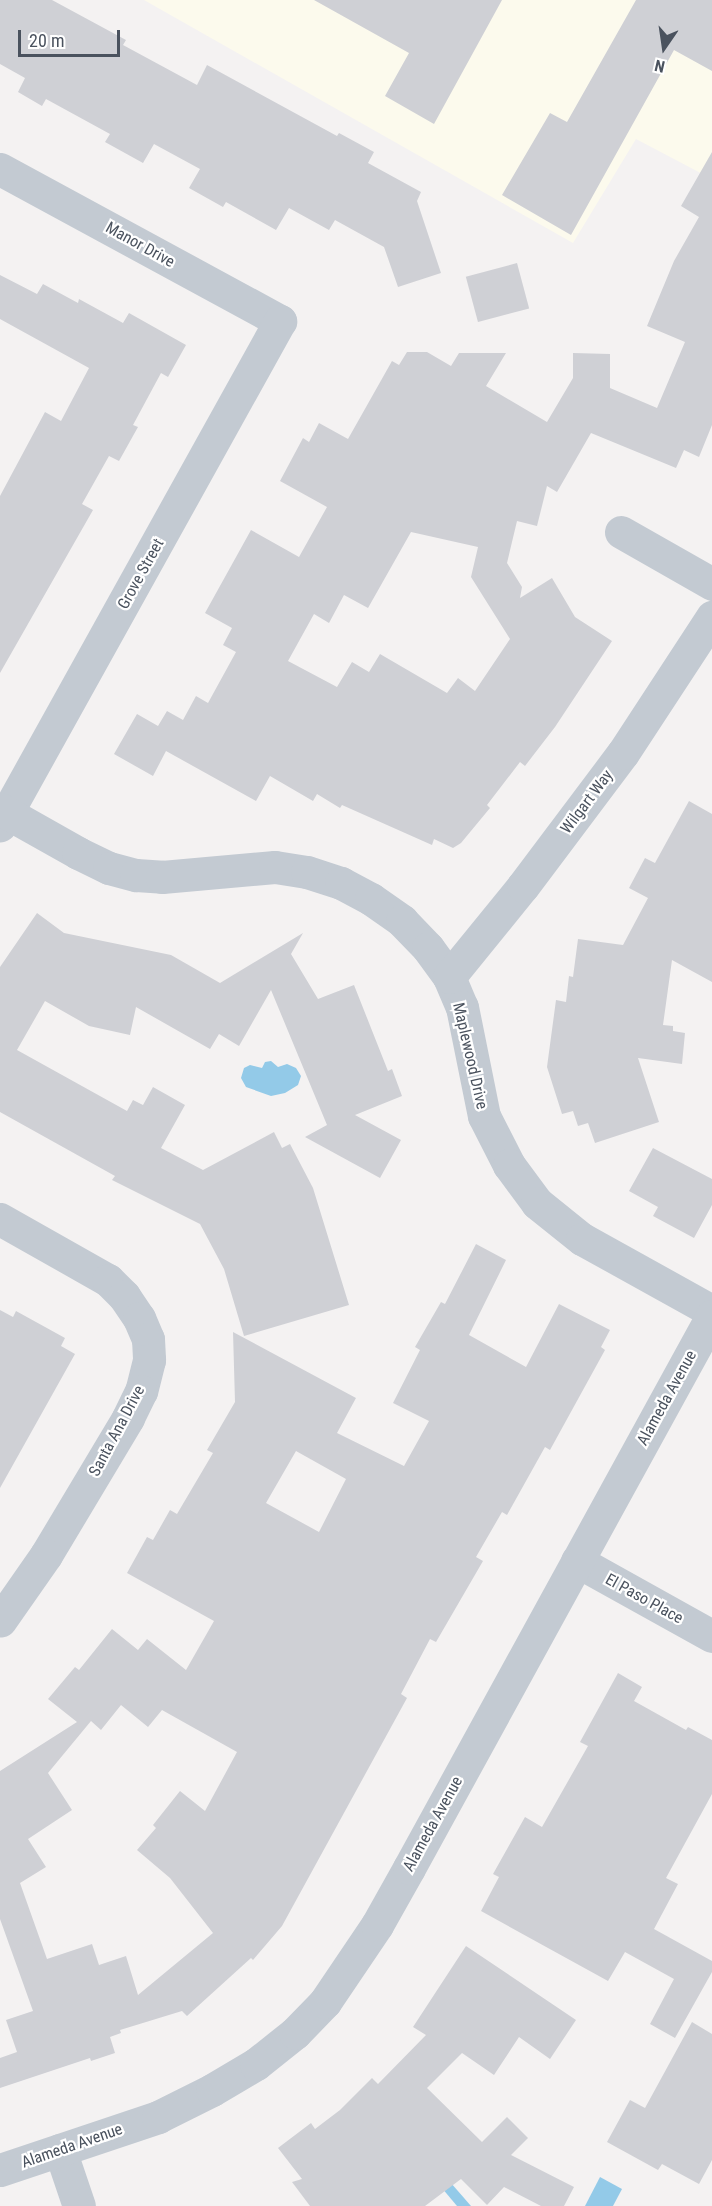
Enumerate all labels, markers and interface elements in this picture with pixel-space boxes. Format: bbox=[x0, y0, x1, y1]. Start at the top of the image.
scale bar bbox=[21, 18, 123, 56]
north arrow bbox=[634, 18, 694, 78]
text: 20 m bbox=[29, 30, 64, 51]
text: N bbox=[653, 56, 667, 76]
street label: Manor Drive bbox=[102, 218, 178, 272]
street label: Grove Street bbox=[114, 535, 168, 613]
street label: Wilgart Way bbox=[557, 766, 617, 838]
street label: Maplewood Drive bbox=[448, 1001, 492, 1111]
street label: Alameda Avenue bbox=[633, 1347, 701, 1449]
street label: Santa Ana Drive bbox=[85, 1382, 149, 1480]
street label: El Paso Place bbox=[602, 1570, 686, 1628]
street label: Alameda Avenue bbox=[399, 1773, 467, 1875]
street label: Alameda Avenue bbox=[19, 2120, 125, 2172]

